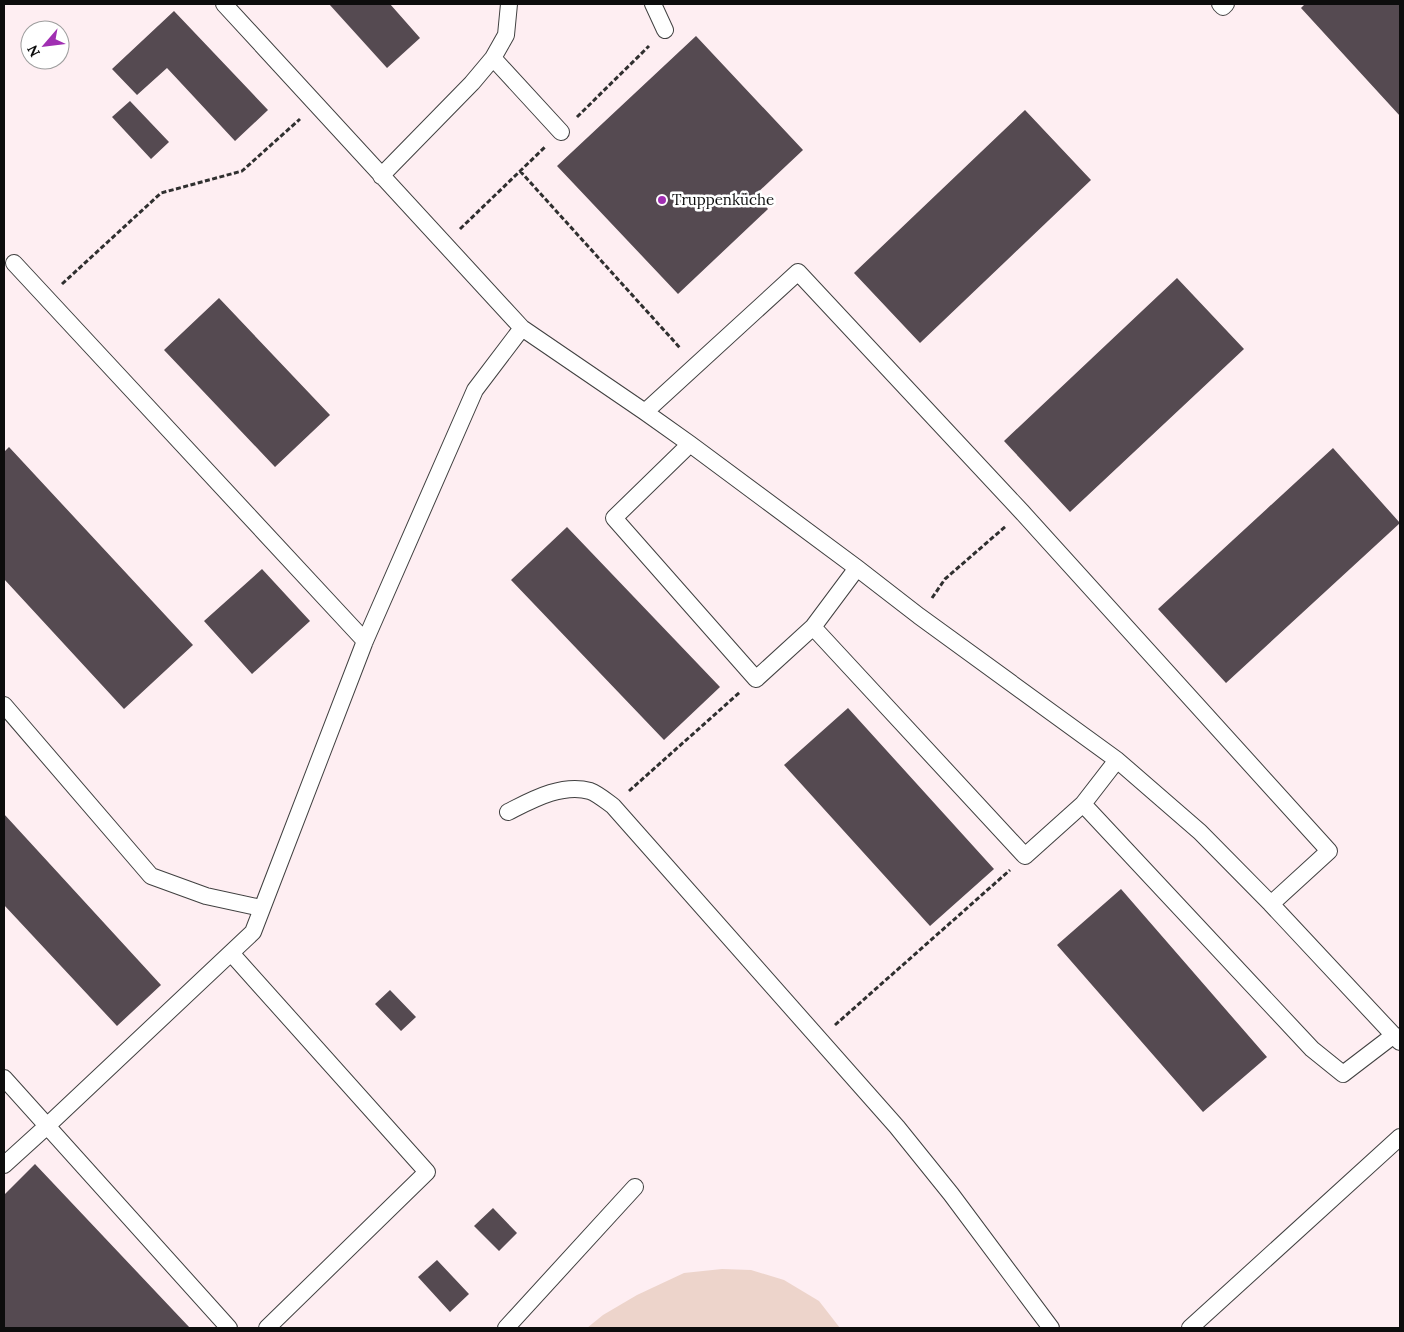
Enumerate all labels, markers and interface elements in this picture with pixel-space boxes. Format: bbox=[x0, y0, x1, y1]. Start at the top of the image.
north arrow bbox=[20, 20, 70, 70]
text: N bbox=[23, 42, 44, 60]
place label: Truppenküche bbox=[672, 190, 774, 209]
marker: Truppenküche bbox=[656, 194, 668, 206]

